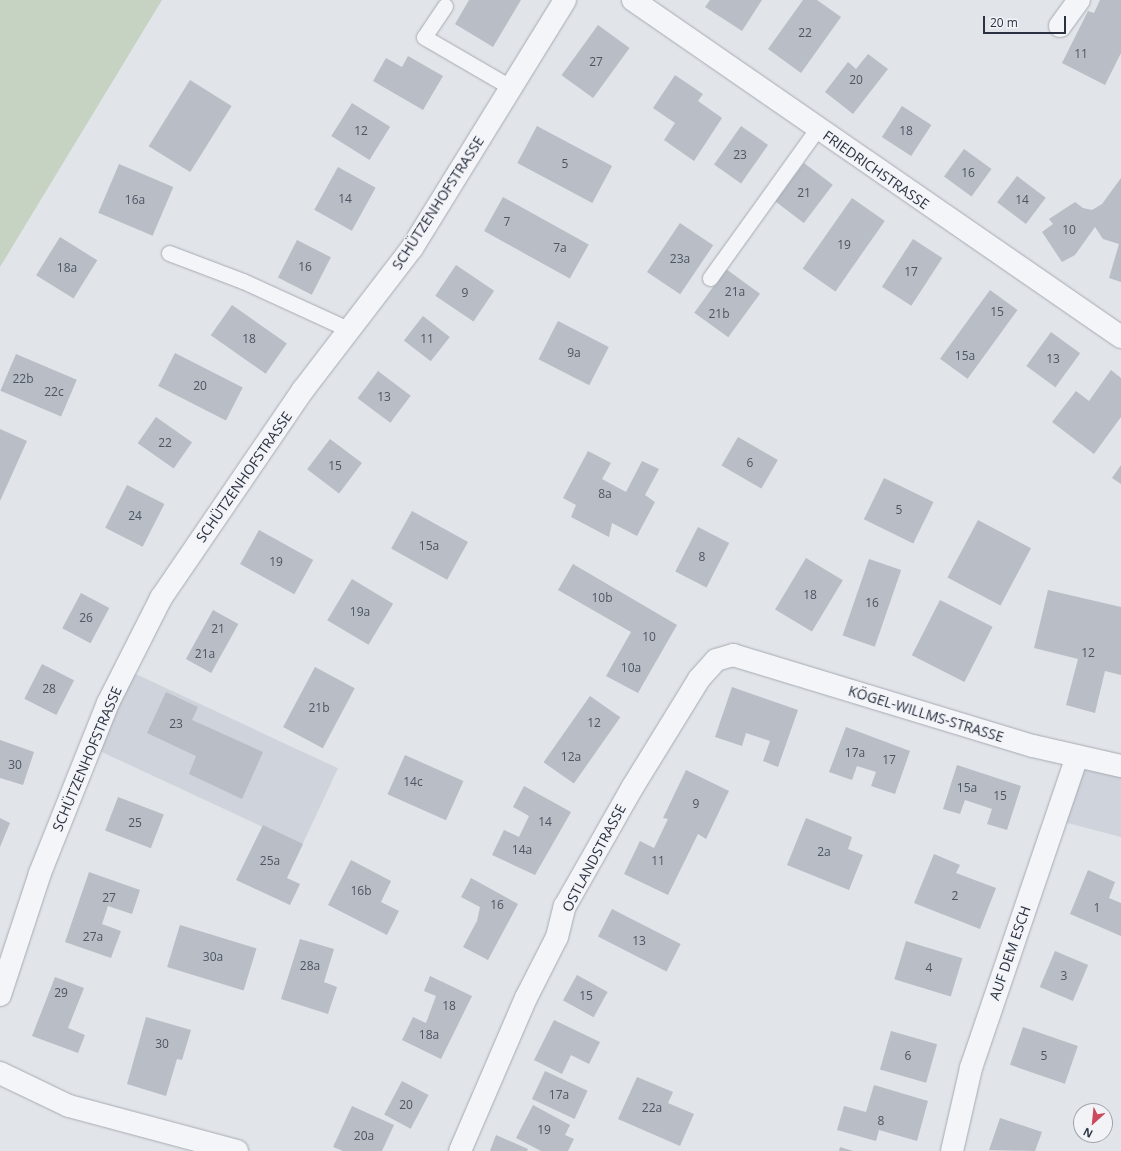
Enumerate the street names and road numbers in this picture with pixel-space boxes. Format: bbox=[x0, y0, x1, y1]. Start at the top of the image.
street label: FRIEDRICHSTRASSE bbox=[820, 127, 932, 213]
street label: SCHÜTZENHOFSTRASSE bbox=[389, 133, 487, 273]
street label: SCHÜTZENHOFSTRASSE bbox=[193, 408, 295, 546]
street label: KÖGEL-WILLMS-STRASSE bbox=[846, 682, 1006, 746]
street label: SCHÜTZENHOFSTRASSE bbox=[49, 684, 125, 834]
street label: OSTLANDSTRASSE bbox=[559, 801, 629, 915]
street label: AUF DEM ESCH bbox=[986, 904, 1034, 1002]

